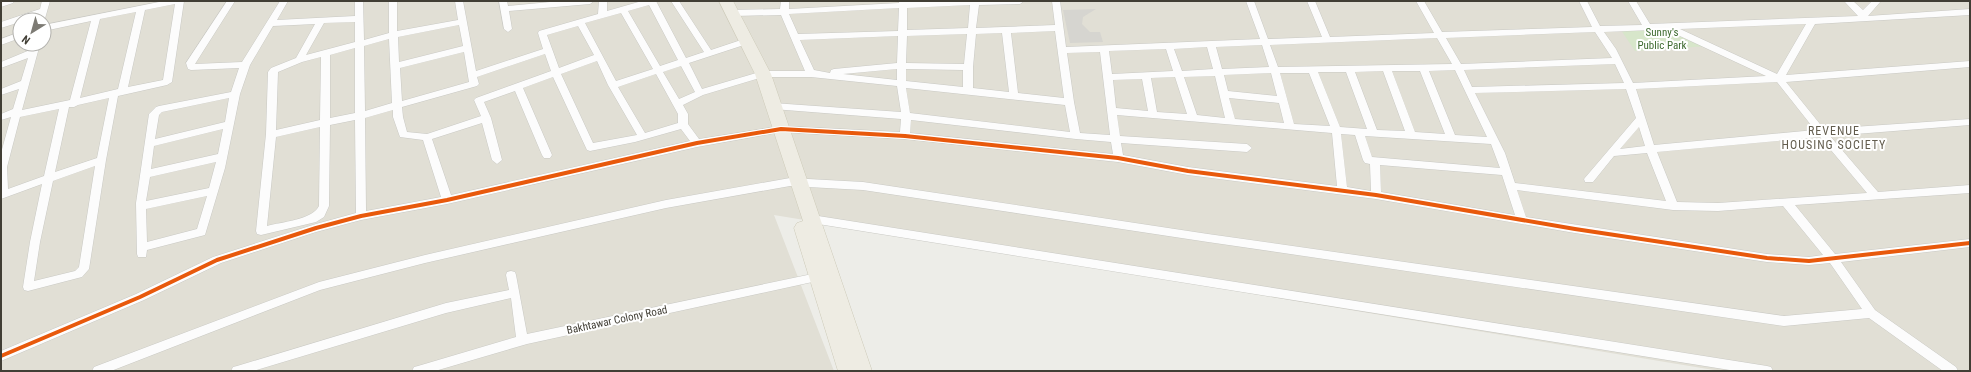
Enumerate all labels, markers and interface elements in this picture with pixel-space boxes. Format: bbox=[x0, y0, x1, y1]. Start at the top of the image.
north arrow bbox=[12, 12, 52, 52]
park label: Sunny's Public Park bbox=[1637, 26, 1687, 52]
text: N bbox=[19, 32, 33, 47]
district label: REVENUE HOUSING SOCIETY bbox=[1782, 124, 1886, 152]
street label: Bakhtawar Colony Road bbox=[565, 303, 669, 337]

